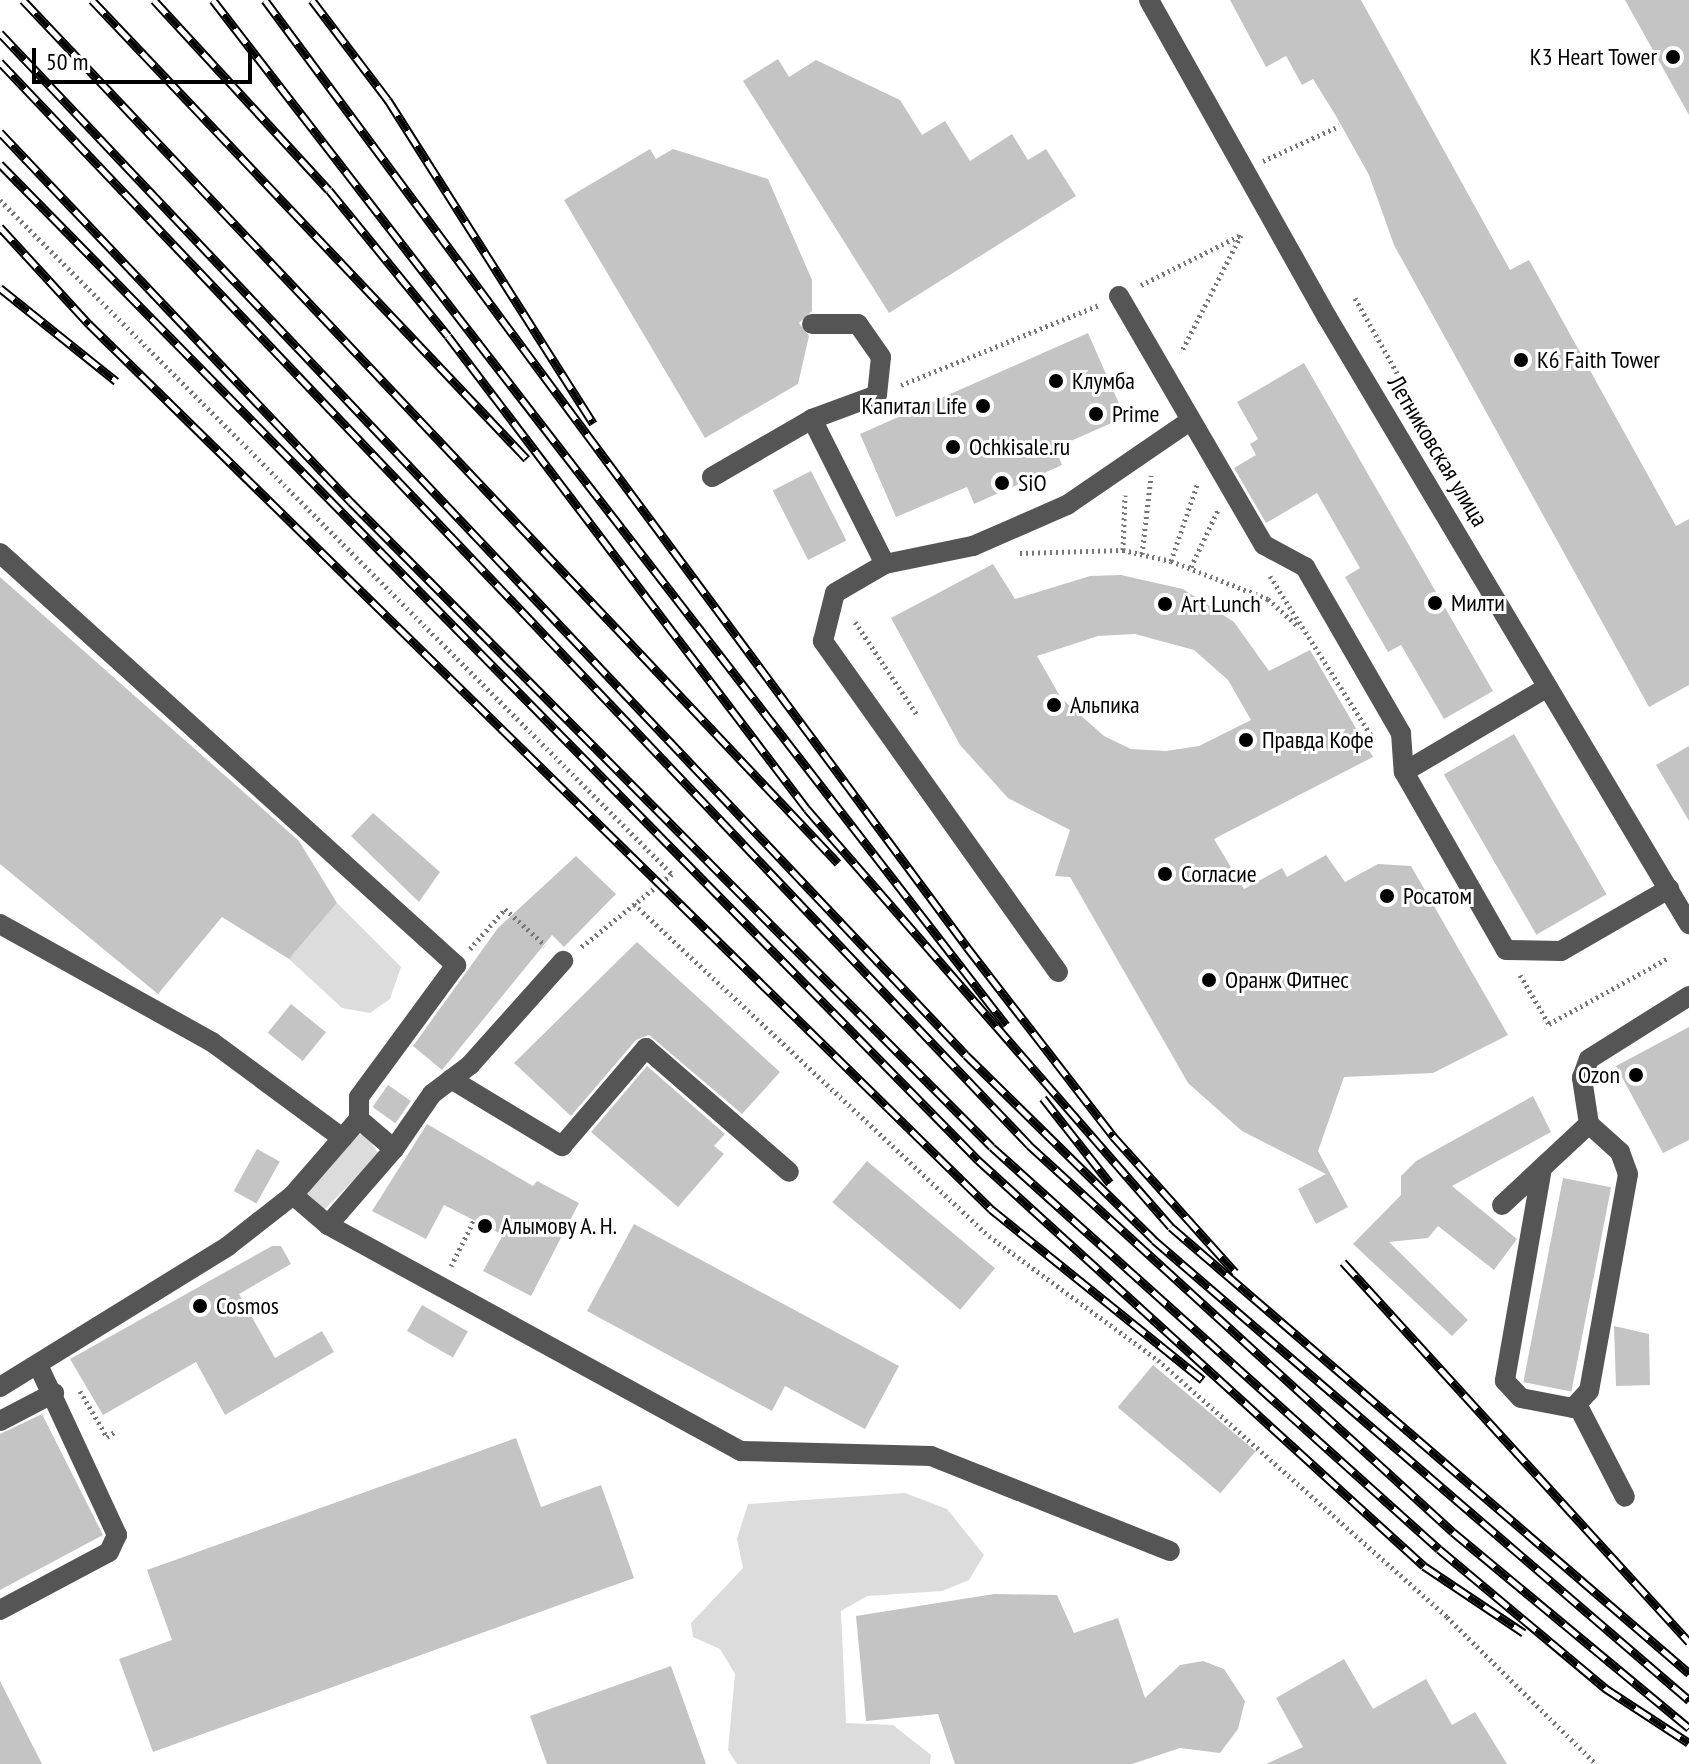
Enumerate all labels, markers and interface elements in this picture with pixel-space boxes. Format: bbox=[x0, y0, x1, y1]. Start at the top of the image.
scale bar bbox=[36, 32, 256, 82]
place label: К3 Heart Tower bbox=[1529, 43, 1657, 71]
text: 50 m bbox=[46, 46, 88, 77]
marker: К3 Heart Tower bbox=[1664, 48, 1682, 66]
place label: К6 Faith Tower bbox=[1537, 346, 1661, 374]
marker: К6 Faith Tower bbox=[1512, 351, 1530, 369]
place label: Клумба bbox=[1072, 367, 1135, 395]
street label: Летниковская улица bbox=[1382, 370, 1494, 532]
marker: Клумба bbox=[1047, 372, 1065, 390]
place label: Капитал Life bbox=[862, 392, 967, 420]
marker: Капитал Life bbox=[974, 397, 992, 415]
place label: Prime bbox=[1112, 400, 1159, 428]
marker: Prime bbox=[1087, 405, 1105, 423]
place label: Ochkisale.ru bbox=[969, 433, 1070, 461]
marker: Ochkisale.ru bbox=[944, 438, 962, 456]
place label: SiO bbox=[1018, 469, 1047, 497]
marker: SiO bbox=[993, 474, 1011, 492]
place label: Милти bbox=[1451, 589, 1505, 617]
place label: Art Lunch bbox=[1181, 590, 1261, 618]
marker: Милти bbox=[1426, 594, 1444, 612]
marker: Art Lunch bbox=[1156, 595, 1174, 613]
place label: Альпика bbox=[1070, 691, 1140, 719]
marker: Альпика bbox=[1045, 696, 1063, 714]
place label: Правда Кофе bbox=[1262, 726, 1374, 754]
marker: Правда Кофе bbox=[1237, 731, 1255, 749]
place label: Согласие bbox=[1181, 860, 1257, 888]
marker: Согласие bbox=[1156, 865, 1174, 883]
place label: Росатом bbox=[1403, 882, 1472, 910]
marker: Росатом bbox=[1378, 887, 1396, 905]
place label: Оранж Фитнес bbox=[1225, 966, 1349, 994]
marker: Оранж Фитнес bbox=[1200, 971, 1218, 989]
place label: Ozon bbox=[1578, 1061, 1620, 1089]
marker: Ozon bbox=[1627, 1066, 1645, 1084]
place label: Алымову А. Н. bbox=[501, 1212, 620, 1240]
marker: Алымову А. Н. bbox=[476, 1217, 494, 1235]
place label: Cosmos bbox=[216, 1292, 279, 1320]
marker: Cosmos bbox=[191, 1297, 209, 1315]

